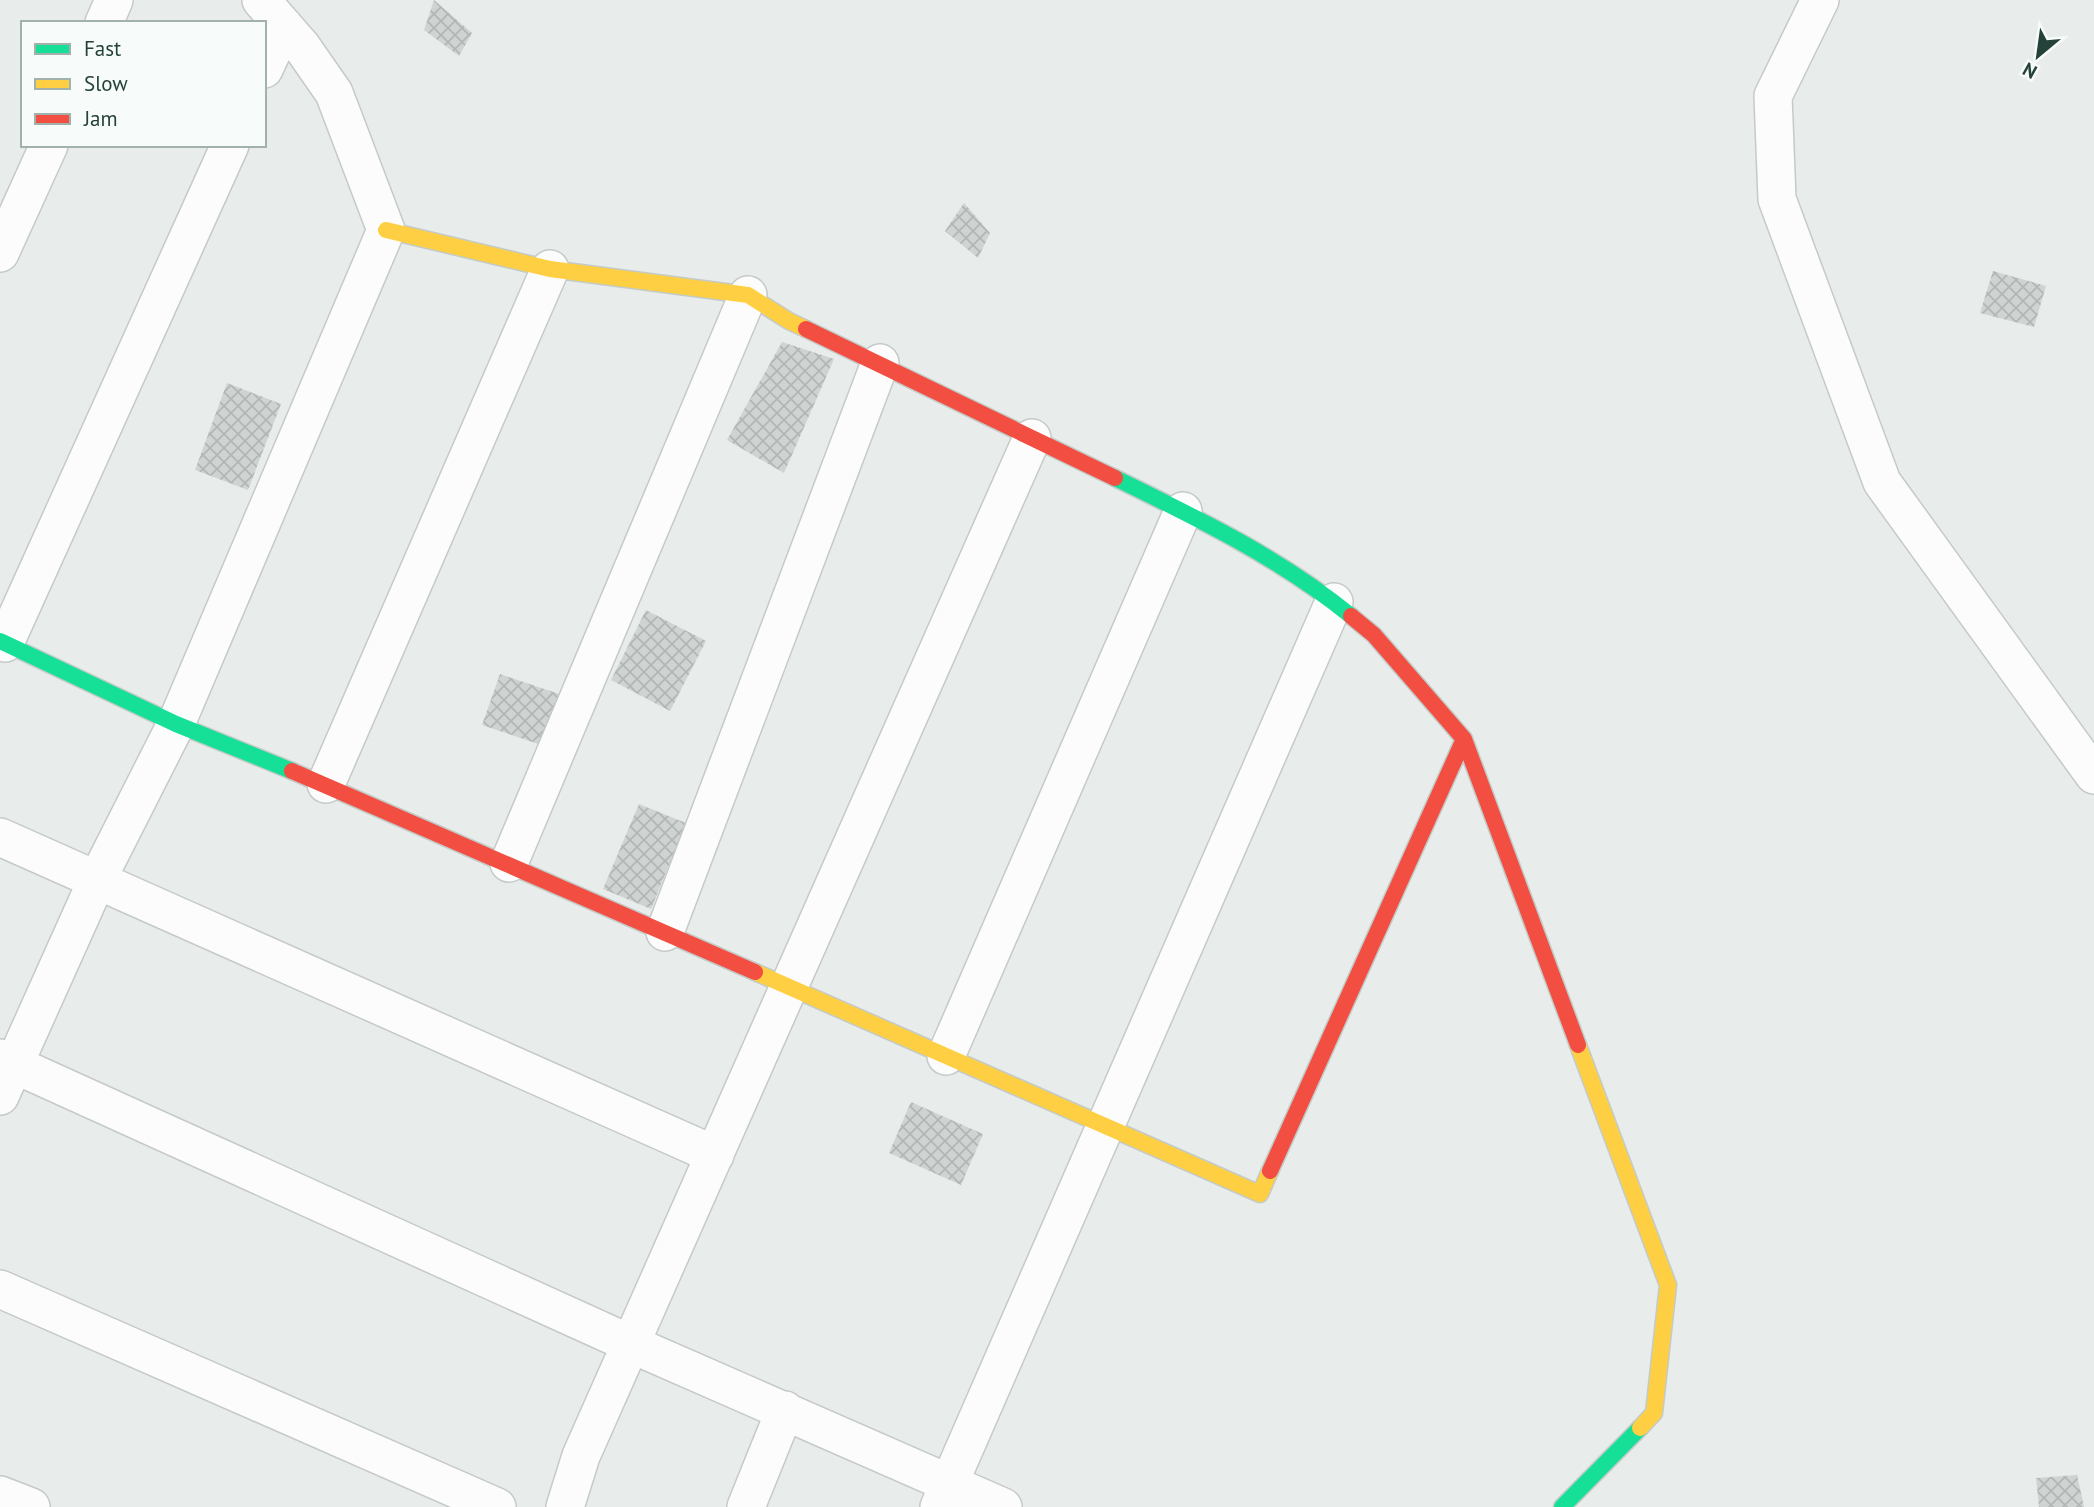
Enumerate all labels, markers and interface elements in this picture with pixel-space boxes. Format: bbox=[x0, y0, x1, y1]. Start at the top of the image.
legend bbox=[21, 21, 266, 147]
north arrow bbox=[2003, 21, 2073, 91]
text: Fast bbox=[84, 35, 121, 62]
text: N bbox=[2018, 57, 2041, 84]
text: Slow bbox=[84, 70, 128, 97]
text: Jam bbox=[83, 105, 118, 132]

